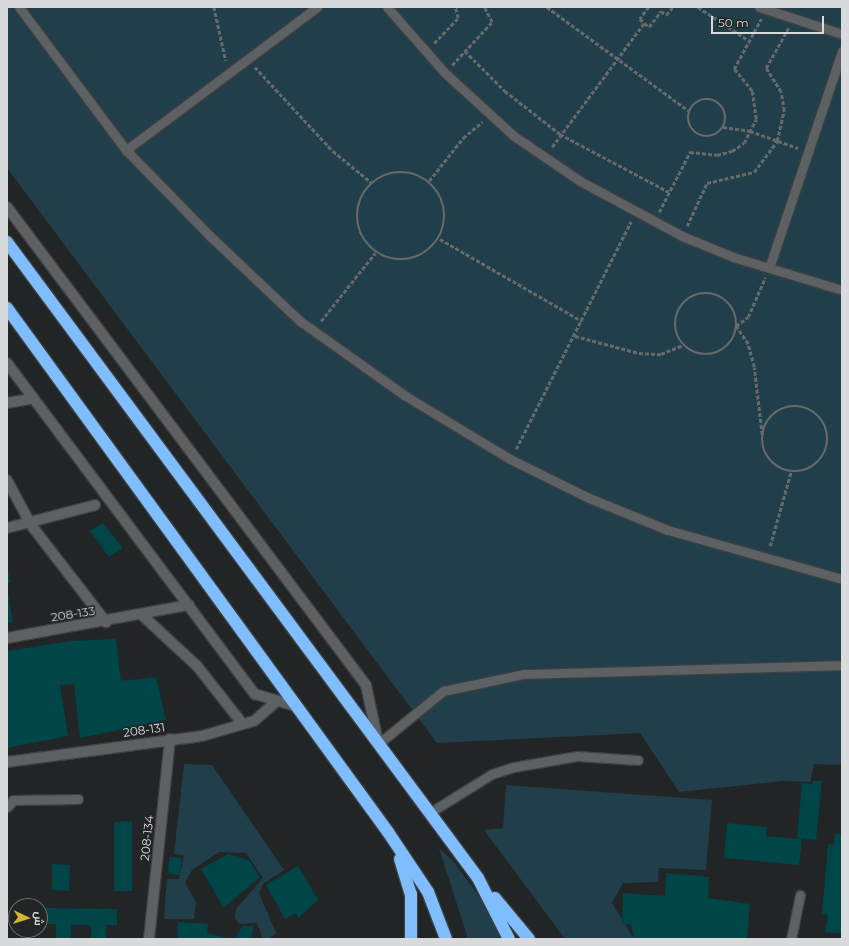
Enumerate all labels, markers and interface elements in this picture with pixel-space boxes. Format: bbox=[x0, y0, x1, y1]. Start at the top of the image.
scale bar bbox=[713, 8, 826, 34]
text: 50 m bbox=[718, 15, 749, 30]
street label: 208-133 bbox=[50, 603, 96, 625]
street label: 208-131 bbox=[122, 720, 166, 740]
street label: 208-134 bbox=[137, 814, 157, 862]
north arrow bbox=[8, 898, 48, 938]
text: ش bbox=[31, 911, 46, 926]

